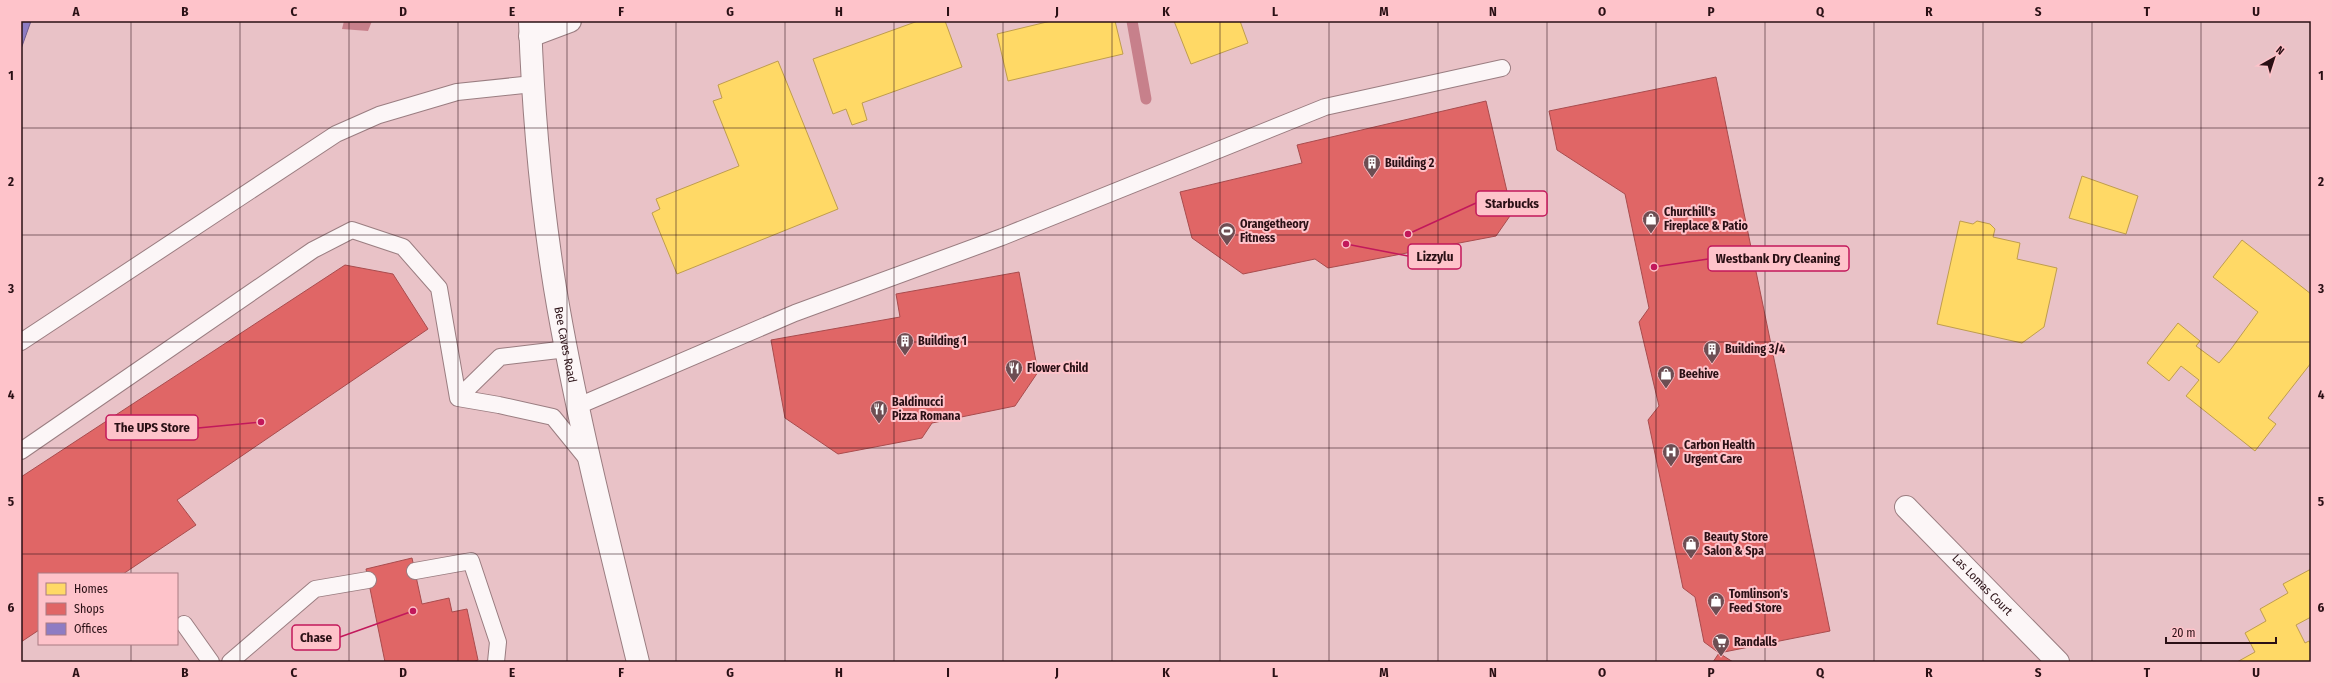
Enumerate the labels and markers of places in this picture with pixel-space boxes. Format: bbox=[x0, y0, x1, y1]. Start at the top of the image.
building icon: Building 2 bbox=[1362, 153, 1382, 178]
place label: Building 2 bbox=[1385, 156, 1435, 170]
callout: Starbucks bbox=[1476, 191, 1547, 216]
place label: Churchill's Fireplace & Patio bbox=[1664, 205, 1749, 233]
shop icon: Churchill's Fireplace & Patio bbox=[1641, 209, 1661, 234]
place label: Orangetheory Fitness bbox=[1240, 217, 1309, 245]
sports icon: Orangetheory Fitness bbox=[1217, 221, 1237, 246]
callout: Lizzylu bbox=[1408, 244, 1461, 269]
callout: Westbank Dry Cleaning bbox=[1708, 246, 1849, 271]
building icon: Building 1 bbox=[895, 331, 915, 356]
place label: Building 1 bbox=[918, 334, 967, 348]
building icon: Building 3/4 bbox=[1702, 339, 1722, 364]
place label: Building 3/4 bbox=[1725, 342, 1785, 356]
restaurant icon: Flower Child bbox=[1004, 358, 1024, 383]
place label: Flower Child bbox=[1027, 361, 1088, 375]
shop icon: Beehive bbox=[1656, 364, 1676, 389]
place label: Beehive bbox=[1679, 367, 1719, 381]
place label: Baldinucci Pizza Romana bbox=[892, 395, 960, 423]
restaurant icon: Baldinucci Pizza Romana bbox=[869, 399, 889, 424]
callout: The UPS Store bbox=[106, 415, 198, 440]
place label: Carbon Health Urgent Care bbox=[1684, 438, 1755, 466]
hospital icon: Carbon Health Urgent Care bbox=[1661, 442, 1681, 467]
place label: Beauty Store Salon & Spa bbox=[1704, 530, 1768, 558]
shop icon: Beauty Store Salon & Spa bbox=[1681, 534, 1701, 559]
place label: Tomlinson's Feed Store bbox=[1729, 587, 1789, 615]
shop icon: Tomlinson's Feed Store bbox=[1706, 591, 1726, 616]
callout: Chase bbox=[292, 625, 340, 650]
supermarket icon: Randalls bbox=[1711, 632, 1731, 657]
place label: Randalls bbox=[1734, 635, 1778, 649]

